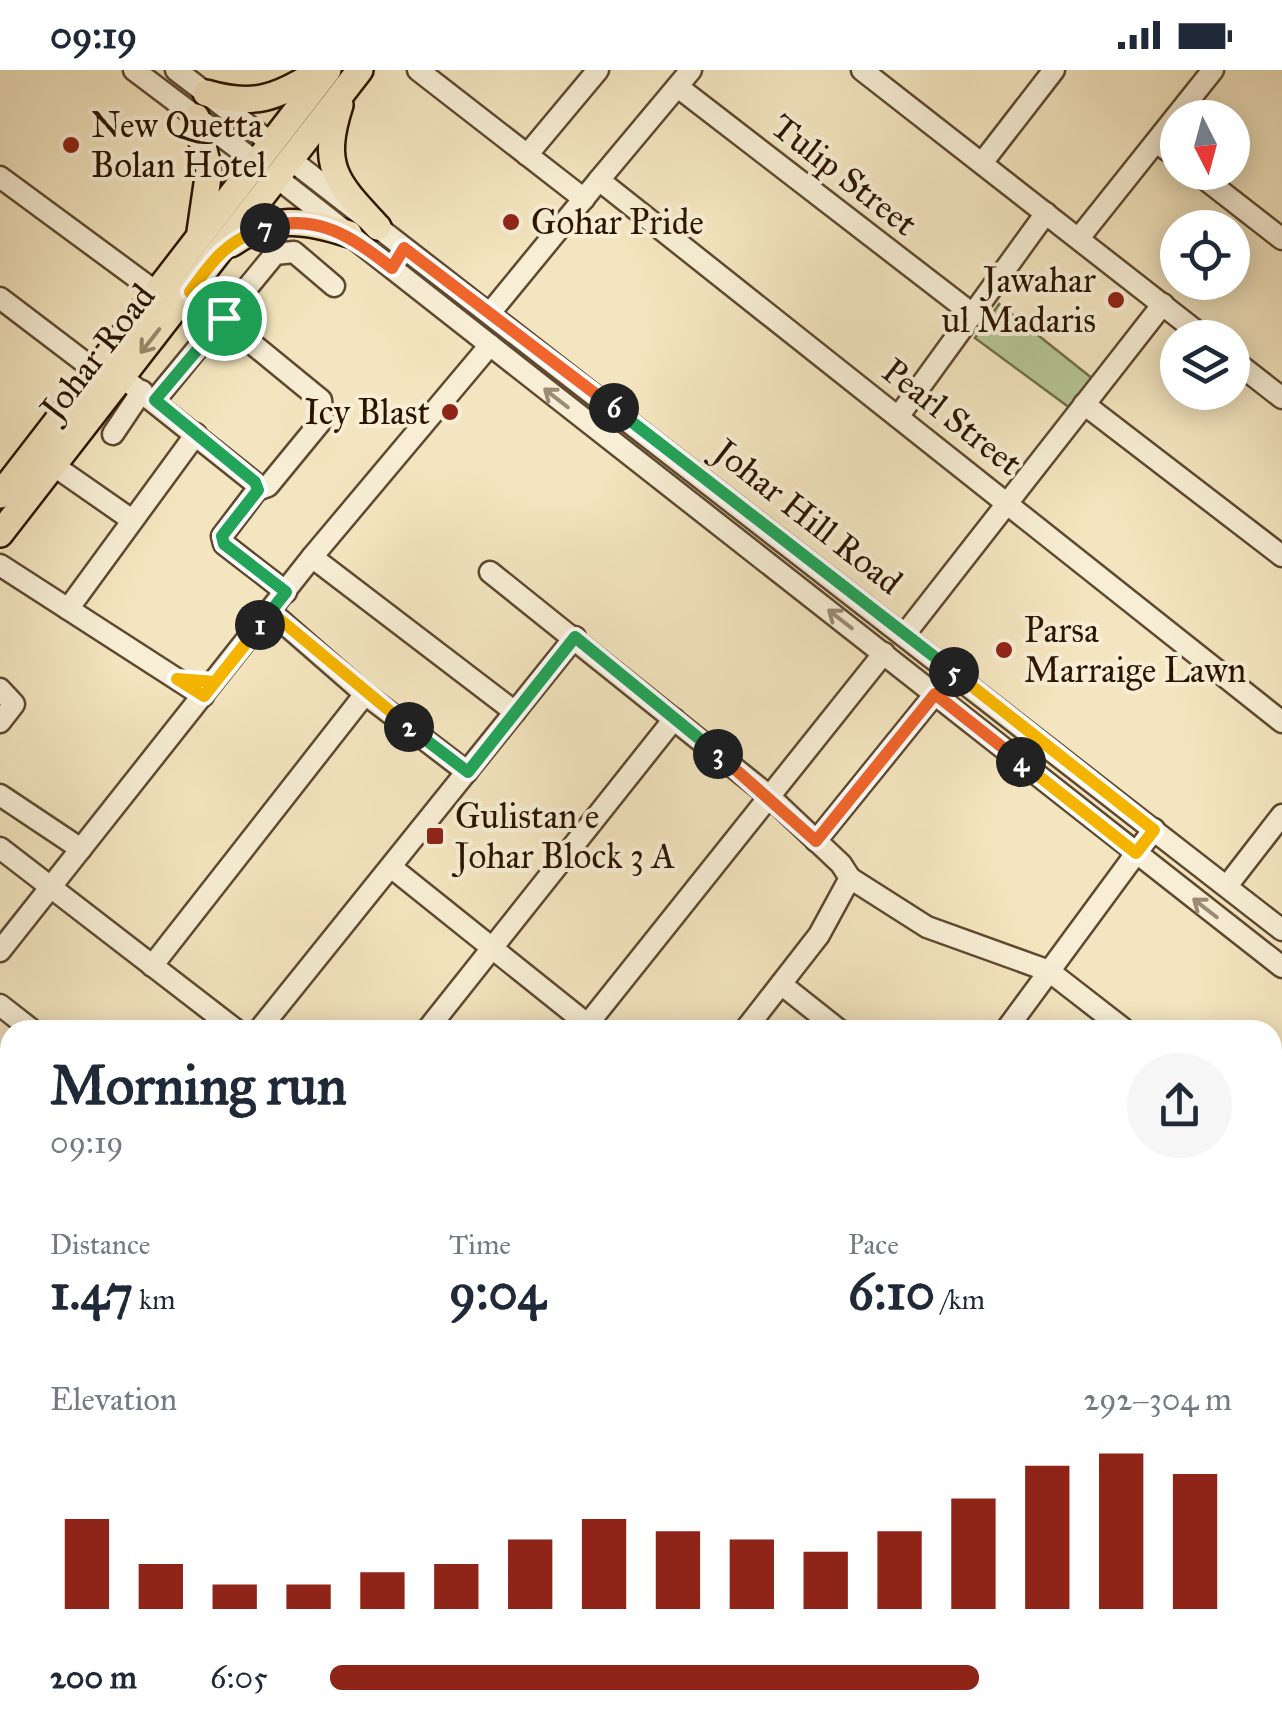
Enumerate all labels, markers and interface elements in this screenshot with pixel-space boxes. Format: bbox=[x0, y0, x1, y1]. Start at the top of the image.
text: 09:19 bbox=[50, 12, 137, 58]
north arrow bbox=[1160, 100, 1250, 190]
map controls bbox=[1160, 100, 1250, 410]
place label: New Quetta Bolan Hotel bbox=[91, 104, 267, 187]
street label: Tulip Street bbox=[763, 105, 925, 245]
marker: New Quetta Bolan Hotel bbox=[60, 134, 82, 156]
place label: Gohar Pride bbox=[531, 201, 704, 244]
pin: 7 bbox=[240, 203, 290, 253]
text: 7 bbox=[258, 210, 272, 245]
button: locate bbox=[1160, 210, 1250, 300]
marker: Gohar Pride bbox=[500, 211, 522, 233]
place label: Jawahar ul Madaris bbox=[942, 259, 1097, 342]
street label: Johar Road bbox=[29, 275, 165, 432]
pin bbox=[182, 276, 267, 361]
marker: Jawahar ul Madaris bbox=[1105, 289, 1127, 311]
icon: arrive bbox=[197, 291, 252, 346]
button: layers bbox=[1160, 320, 1250, 410]
one-way arrow bbox=[140, 327, 161, 354]
street label: Pearl Street bbox=[874, 349, 1030, 485]
pin: 6 bbox=[589, 383, 639, 433]
one-way arrow bbox=[543, 388, 570, 409]
text: 6 bbox=[607, 390, 621, 425]
place label: Icy Blast bbox=[304, 391, 430, 434]
marker: Icy Blast bbox=[439, 401, 461, 423]
street label: Johar Hill Road bbox=[702, 428, 911, 604]
pin: 1 bbox=[235, 600, 285, 650]
text: 1 bbox=[254, 607, 266, 642]
one-way arrow bbox=[827, 609, 854, 630]
place label: Parsa Marraige Lawn bbox=[1024, 609, 1246, 692]
marker: Parsa Marraige Lawn bbox=[993, 639, 1015, 661]
pin: 5 bbox=[929, 647, 979, 697]
text: 5 bbox=[947, 654, 961, 689]
pin: 2 bbox=[384, 702, 434, 752]
text: 2 bbox=[402, 709, 416, 744]
pin: 3 bbox=[693, 729, 743, 779]
text: 3 bbox=[712, 736, 724, 771]
pin: 4 bbox=[996, 737, 1046, 787]
text: 4 bbox=[1013, 744, 1029, 779]
place label: Gulistan e Johar Block 3 A bbox=[451, 795, 675, 878]
marker: Gulistan e Johar Block 3 A bbox=[424, 825, 446, 847]
one-way arrow bbox=[1192, 897, 1219, 918]
text: Morning run bbox=[50, 1052, 347, 1119]
button: share bbox=[1127, 1053, 1232, 1158]
text: 09:19 bbox=[50, 1123, 123, 1162]
text: Distance bbox=[50, 1227, 150, 1262]
text: Time bbox=[449, 1227, 511, 1262]
text: Pace bbox=[848, 1227, 899, 1262]
text: 1.47 bbox=[50, 1262, 133, 1323]
text: 9:04 bbox=[449, 1262, 545, 1323]
text: 6:10 bbox=[848, 1262, 935, 1323]
text: km bbox=[133, 1282, 176, 1317]
text: /km bbox=[935, 1282, 985, 1317]
text: Elevation bbox=[50, 1380, 177, 1419]
text: 292–304 m bbox=[1083, 1380, 1232, 1419]
text: 200 m bbox=[50, 1658, 137, 1697]
text: 6:05 bbox=[210, 1658, 268, 1697]

